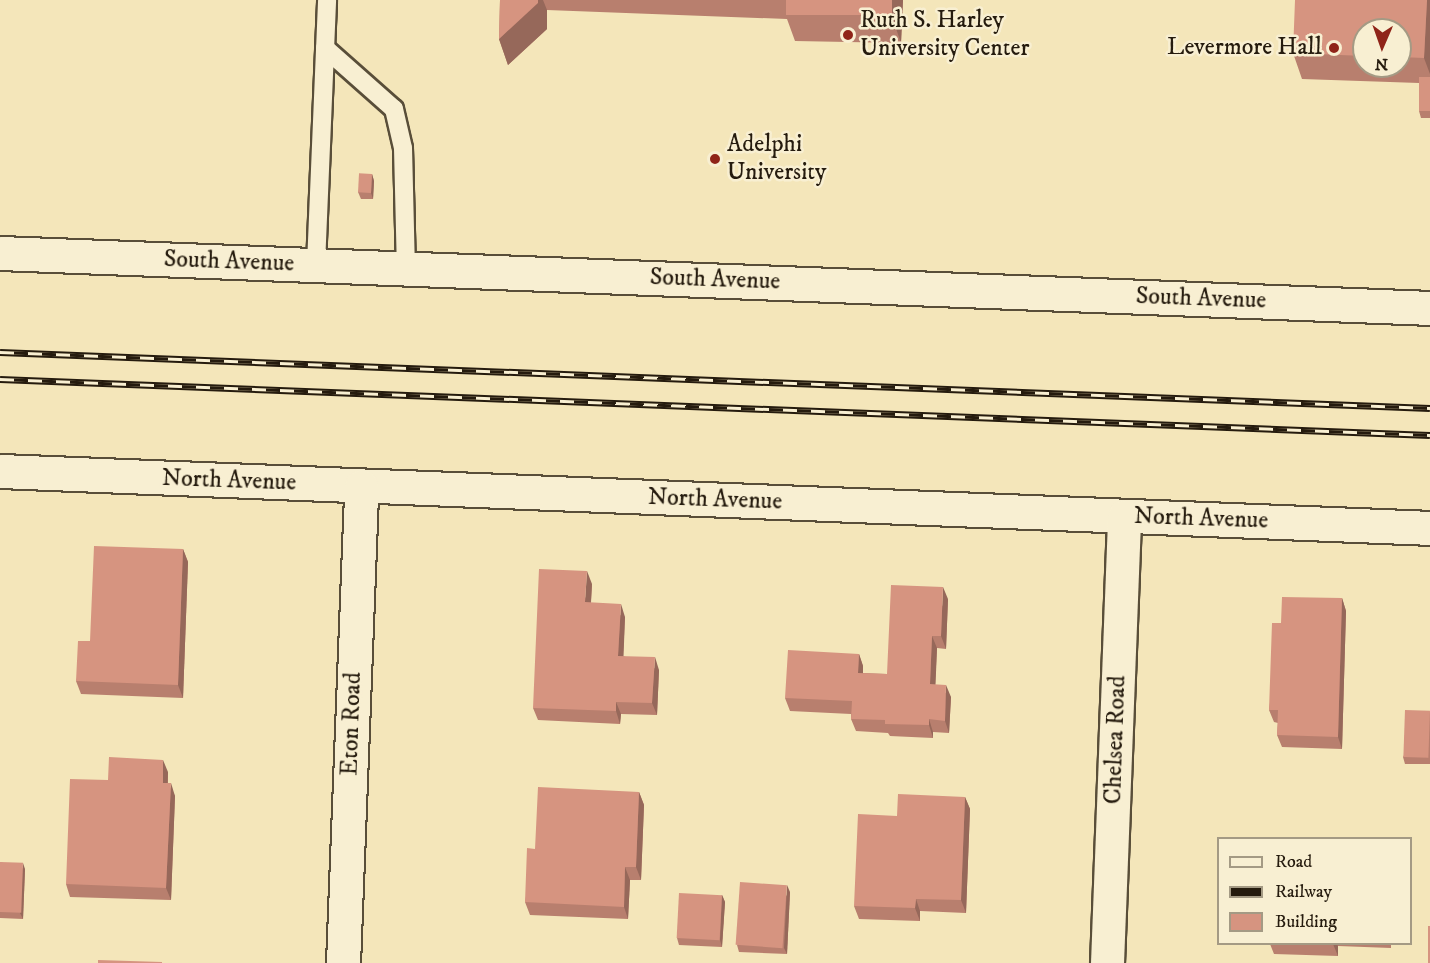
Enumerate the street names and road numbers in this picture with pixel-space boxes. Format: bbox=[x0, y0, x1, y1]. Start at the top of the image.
street label: South Avenue bbox=[163, 245, 295, 279]
street label: South Avenue bbox=[649, 263, 781, 297]
street label: South Avenue bbox=[1135, 282, 1267, 316]
street label: North Avenue bbox=[161, 464, 297, 498]
street label: North Avenue bbox=[647, 483, 783, 517]
street label: North Avenue bbox=[1133, 502, 1269, 536]
street label: Eton Road bbox=[336, 672, 368, 776]
street label: Chelsea Road bbox=[1099, 675, 1133, 805]

